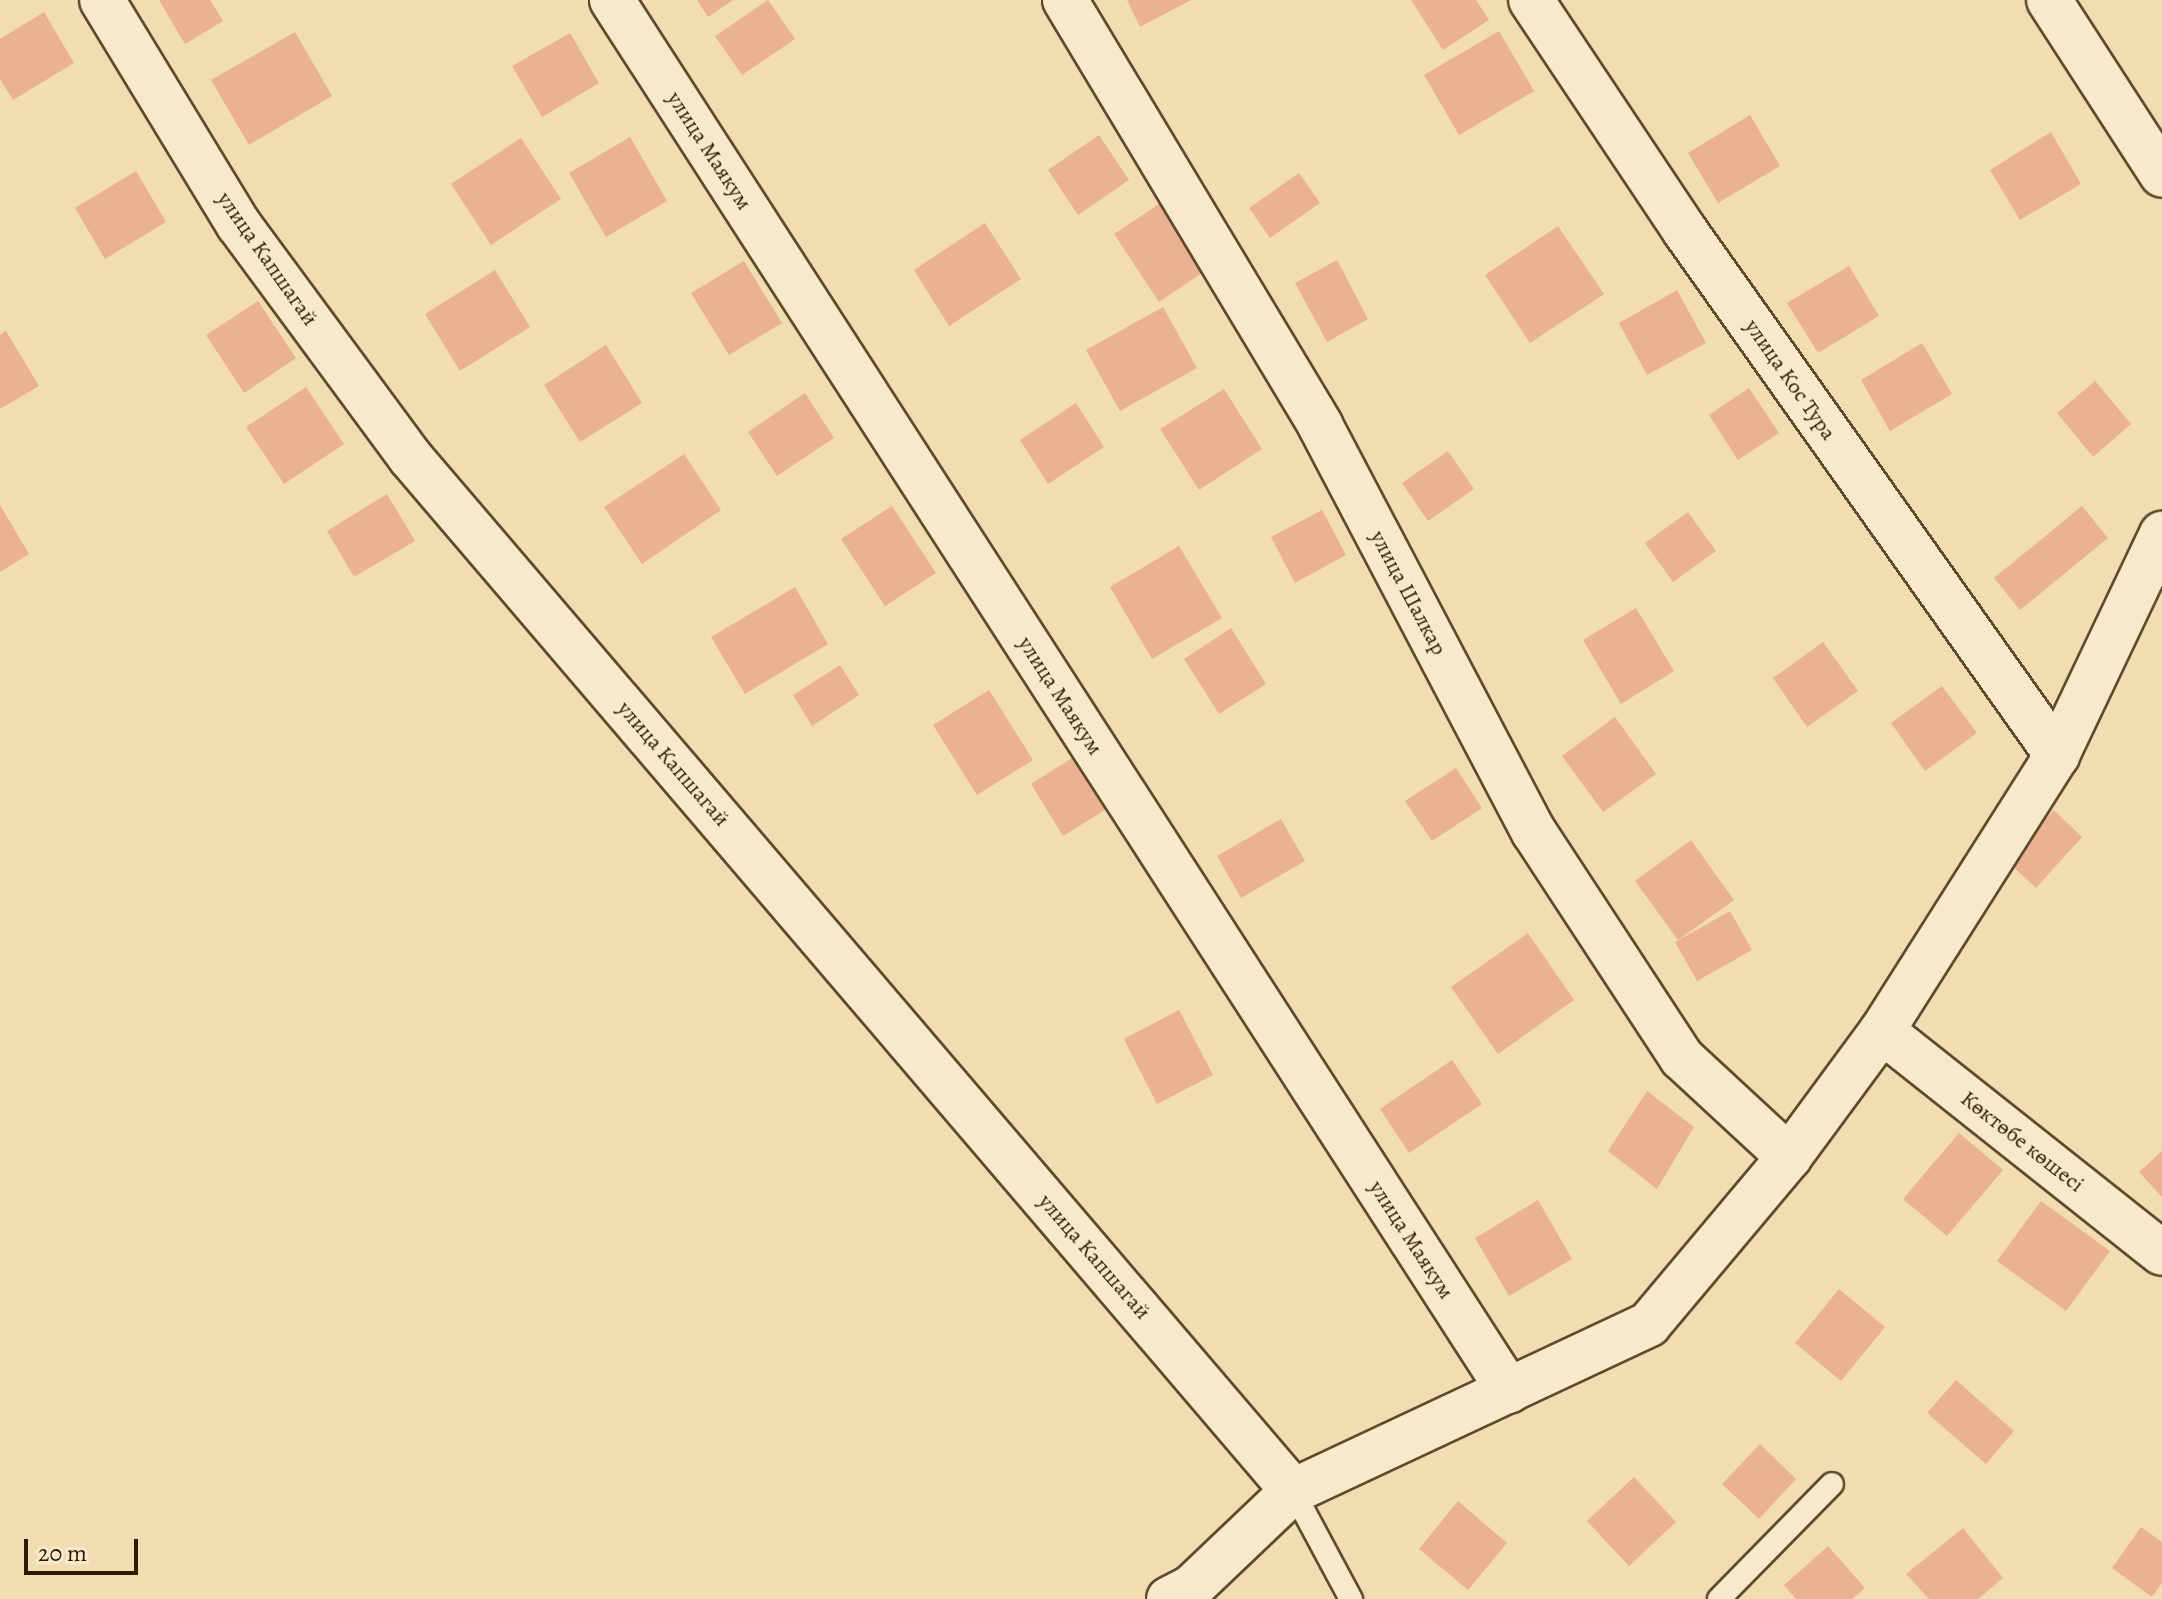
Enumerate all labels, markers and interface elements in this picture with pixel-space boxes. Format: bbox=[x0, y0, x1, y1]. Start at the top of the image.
street label: улица Маякум bbox=[661, 87, 757, 215]
street label: улица Капшагай bbox=[211, 187, 323, 331]
street label: улица Кос Тура bbox=[1739, 314, 1841, 446]
street label: улица Шалкар bbox=[1364, 526, 1452, 660]
street label: улица Маякум bbox=[1012, 632, 1108, 760]
street label: улица Капшагай bbox=[611, 696, 735, 832]
street label: Көктөбе көшесі bbox=[1955, 1086, 2089, 1198]
street label: улица Маякум bbox=[1363, 1176, 1459, 1304]
street label: улица Капшагай bbox=[1032, 1189, 1156, 1325]
scale bar bbox=[28, 1523, 142, 1573]
text: 20 m bbox=[38, 1537, 87, 1569]

